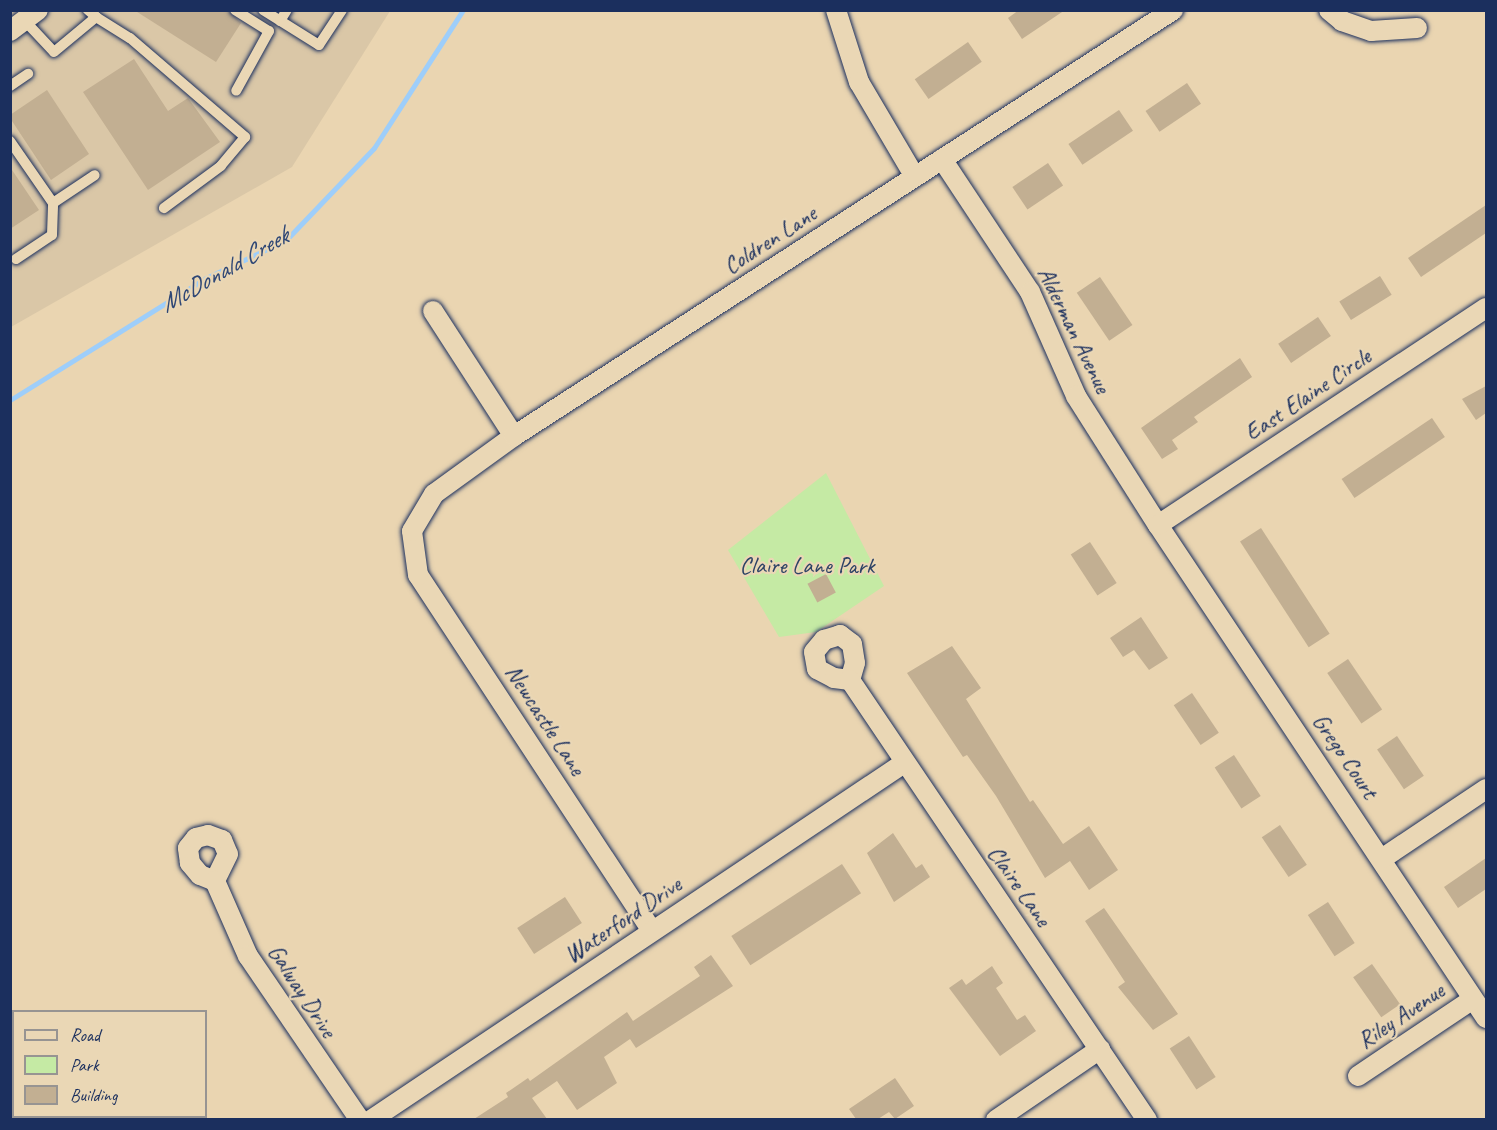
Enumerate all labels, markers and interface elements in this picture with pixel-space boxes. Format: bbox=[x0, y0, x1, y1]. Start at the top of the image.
street label: Coldren Lane bbox=[718, 199, 822, 281]
water label: McDonald Creek bbox=[154, 221, 294, 319]
street label: Alderman Avenue bbox=[1031, 262, 1117, 398]
street label: East Elaine Circle bbox=[1239, 342, 1377, 448]
park label: Claire Lane Park bbox=[739, 552, 875, 580]
street label: Newcastle Lane bbox=[499, 659, 591, 781]
street label: Grego Court bbox=[1306, 708, 1384, 804]
street label: Claire Lane bbox=[981, 840, 1057, 932]
street label: Waterford Drive bbox=[559, 870, 687, 970]
street label: Galway Drive bbox=[261, 939, 343, 1043]
street label: Riley Avenue bbox=[1352, 977, 1450, 1055]
legend bbox=[12, 1010, 207, 1118]
text: Road bbox=[70, 1024, 100, 1046]
text: Park bbox=[70, 1054, 99, 1076]
text: Building bbox=[70, 1084, 117, 1106]

